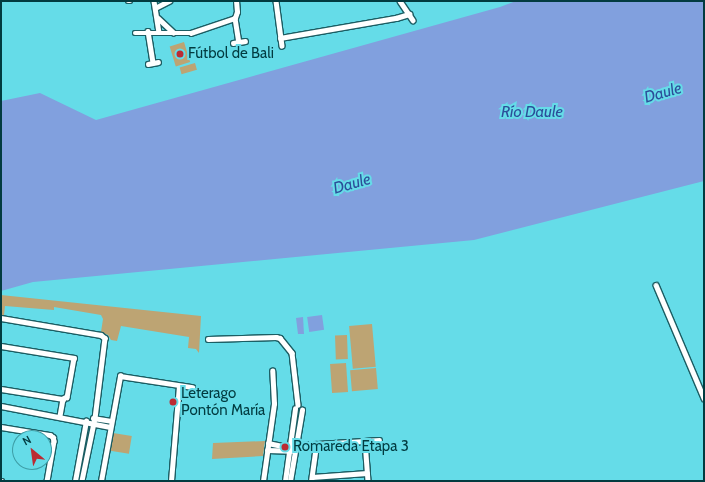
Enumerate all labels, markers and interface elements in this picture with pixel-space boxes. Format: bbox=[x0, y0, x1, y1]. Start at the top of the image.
place label: Fútbol de Bali bbox=[188, 45, 274, 63]
marker: Fútbol de Bali bbox=[175, 49, 185, 59]
water label: Daule bbox=[642, 79, 684, 107]
water label: Río Daule bbox=[501, 102, 563, 122]
water label: Daule bbox=[331, 170, 373, 198]
place label: Leterago Pontón María bbox=[181, 384, 265, 419]
marker: Leterago Pontón María bbox=[168, 397, 178, 407]
north arrow bbox=[12, 430, 52, 470]
text: N bbox=[20, 432, 33, 448]
place label: Romareda Etapa 3 bbox=[293, 438, 409, 456]
marker: Romareda Etapa 3 bbox=[280, 442, 290, 452]

